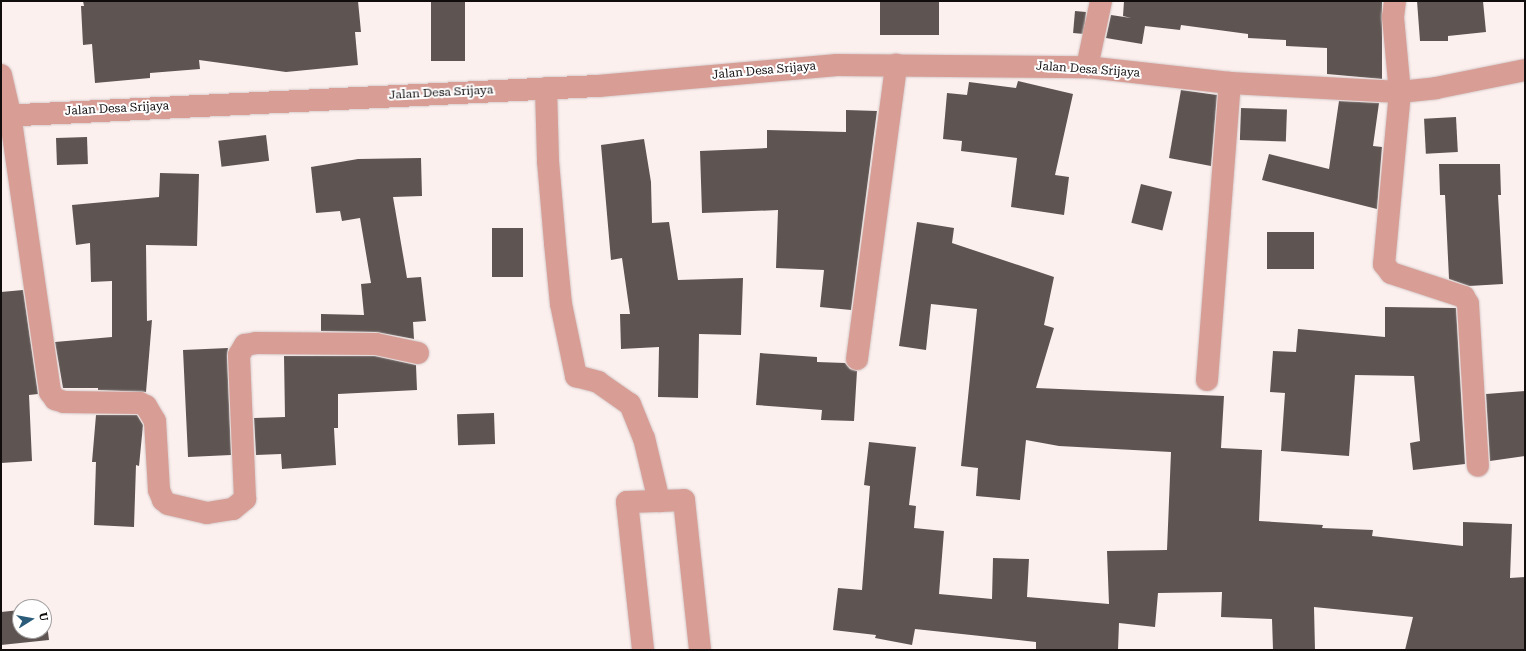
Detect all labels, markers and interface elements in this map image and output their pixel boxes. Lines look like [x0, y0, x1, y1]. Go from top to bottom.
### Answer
street label: Jalan Desa Srijaya [711, 59, 817, 83]
street label: Jalan Desa Srijaya [1035, 59, 1141, 81]
street label: Jalan Desa Srijaya [389, 83, 493, 103]
street label: Jalan Desa Srijaya [65, 99, 169, 119]
north arrow [12, 599, 52, 639]
text: U [36, 611, 50, 622]

